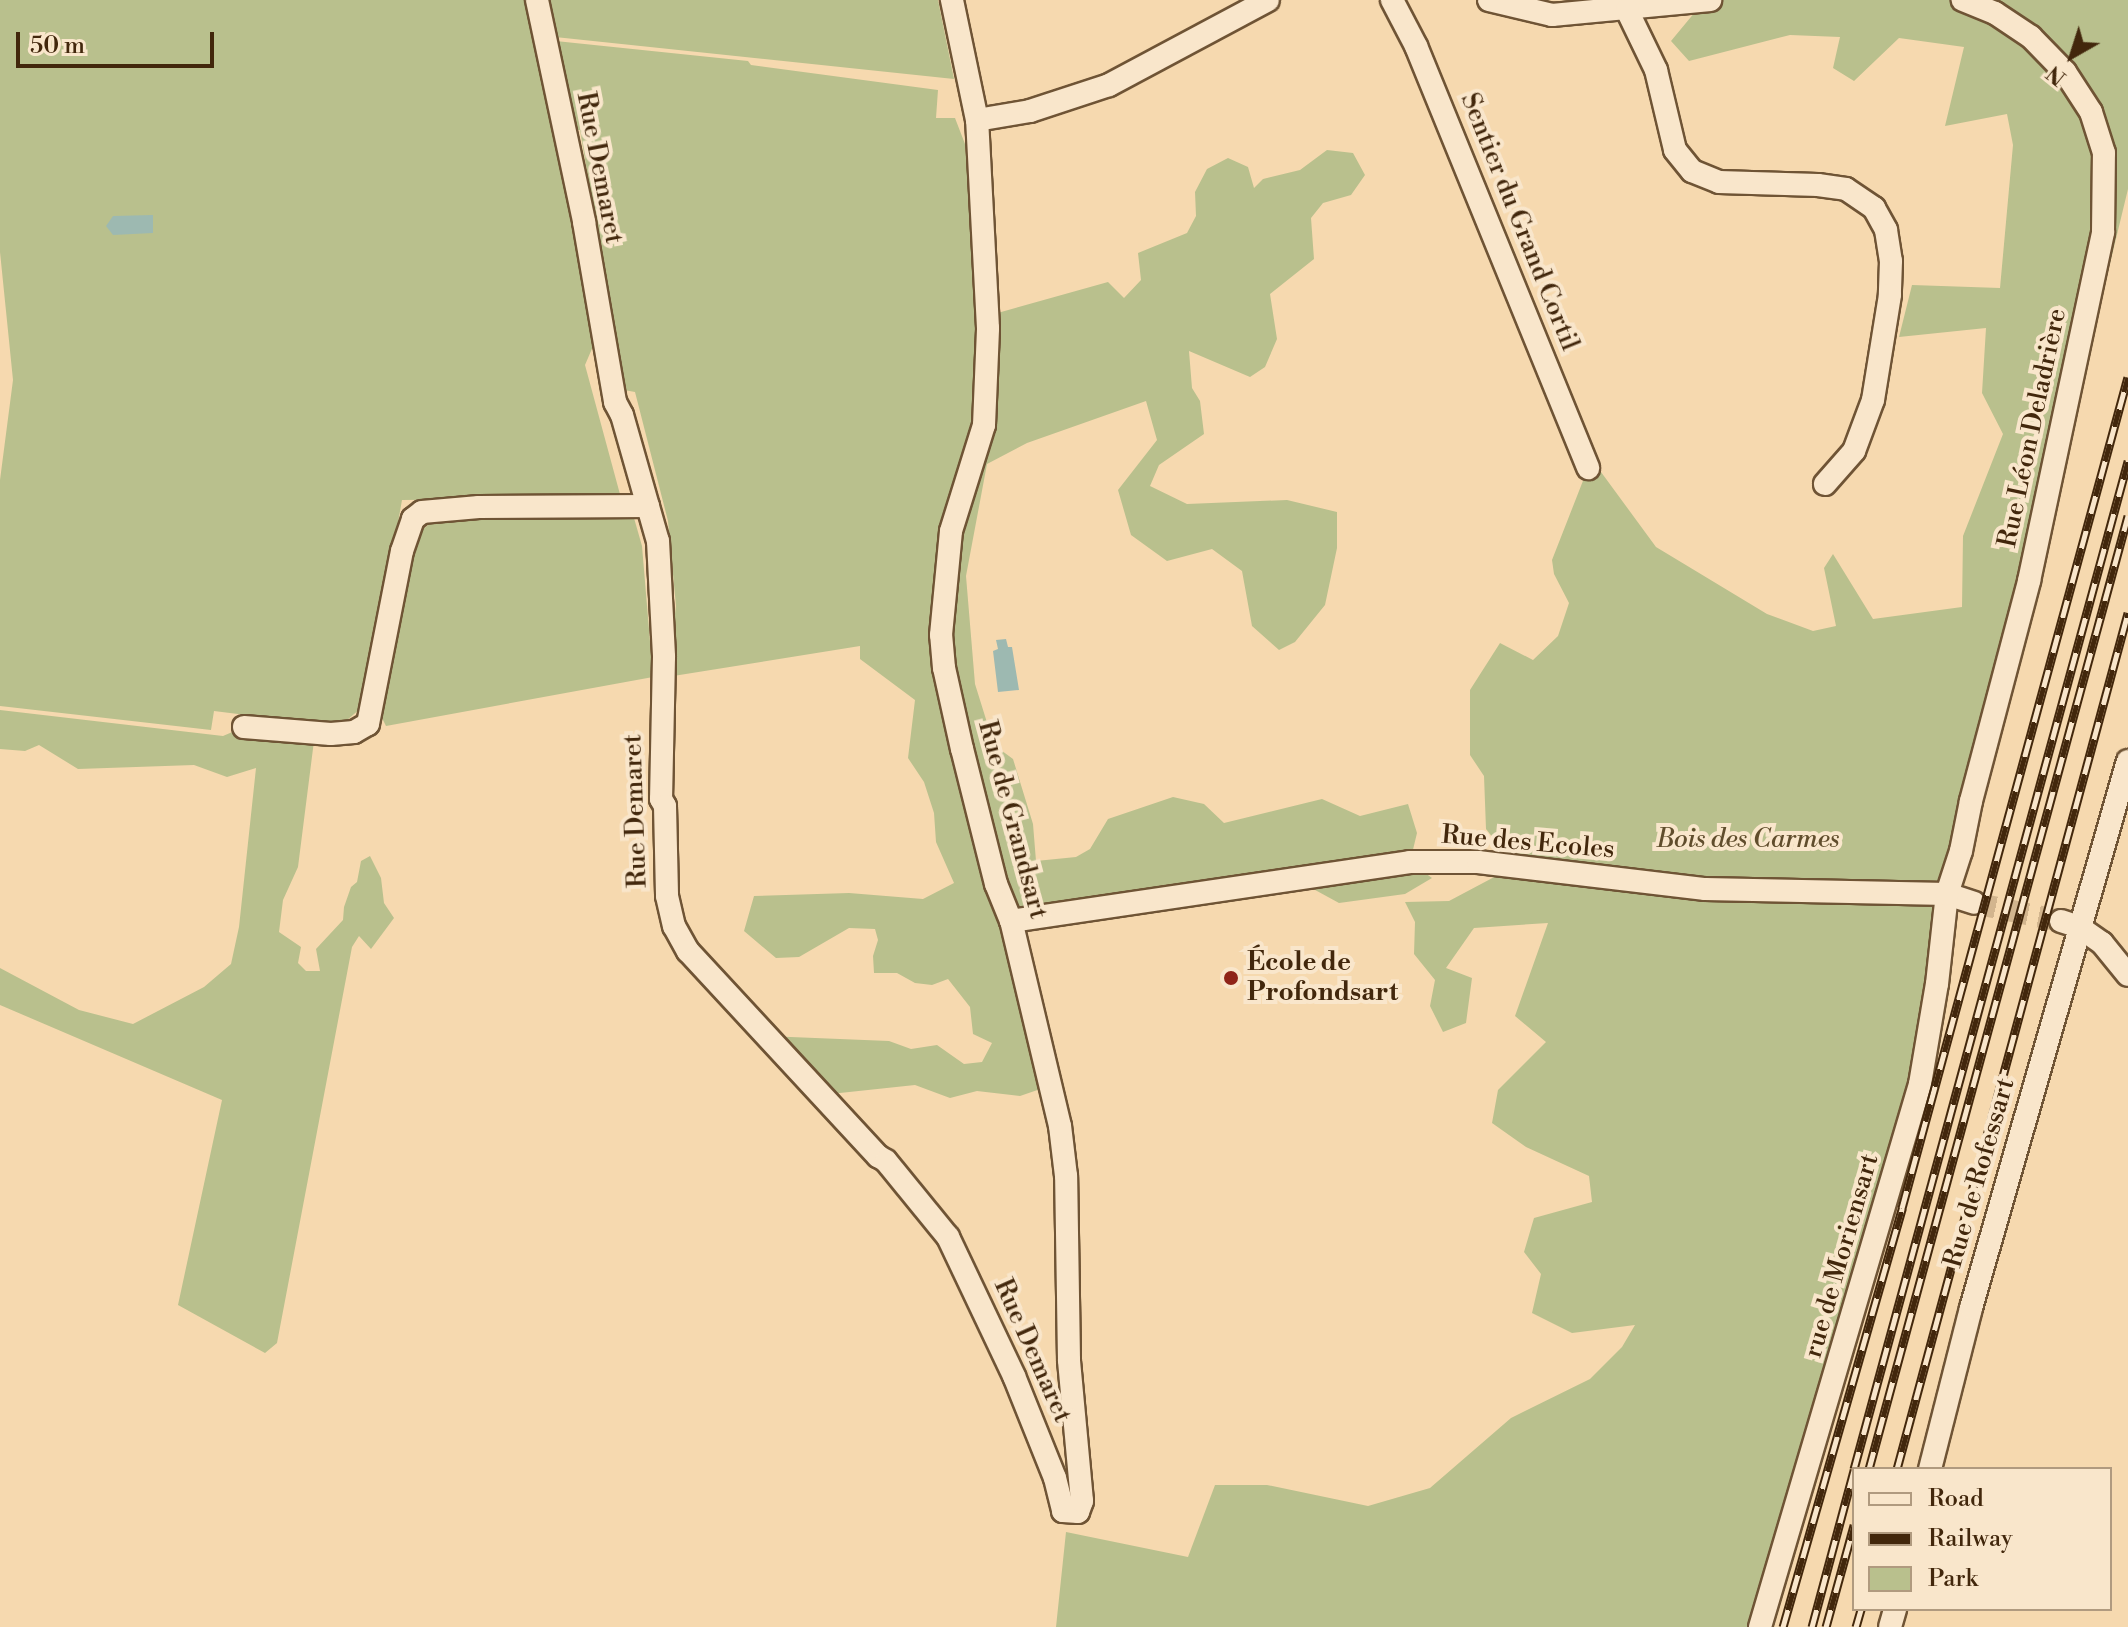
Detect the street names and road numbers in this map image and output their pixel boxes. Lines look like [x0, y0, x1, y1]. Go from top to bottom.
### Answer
street label: Rue Demaret [569, 89, 629, 247]
street label: Sentier du Grand Cortil [1453, 89, 1585, 355]
street label: Rue Léon Deladrière [1992, 306, 2074, 550]
street label: Rue de Grandsart [971, 717, 1053, 923]
street label: Rue Demaret [618, 734, 654, 888]
street label: Rue des Ecoles [1440, 820, 1616, 866]
street label: Rue de Rofessart [1938, 1075, 2022, 1271]
street label: rue de Moriensart [1798, 1150, 1886, 1362]
street label: Rue Demaret [986, 1274, 1078, 1428]

